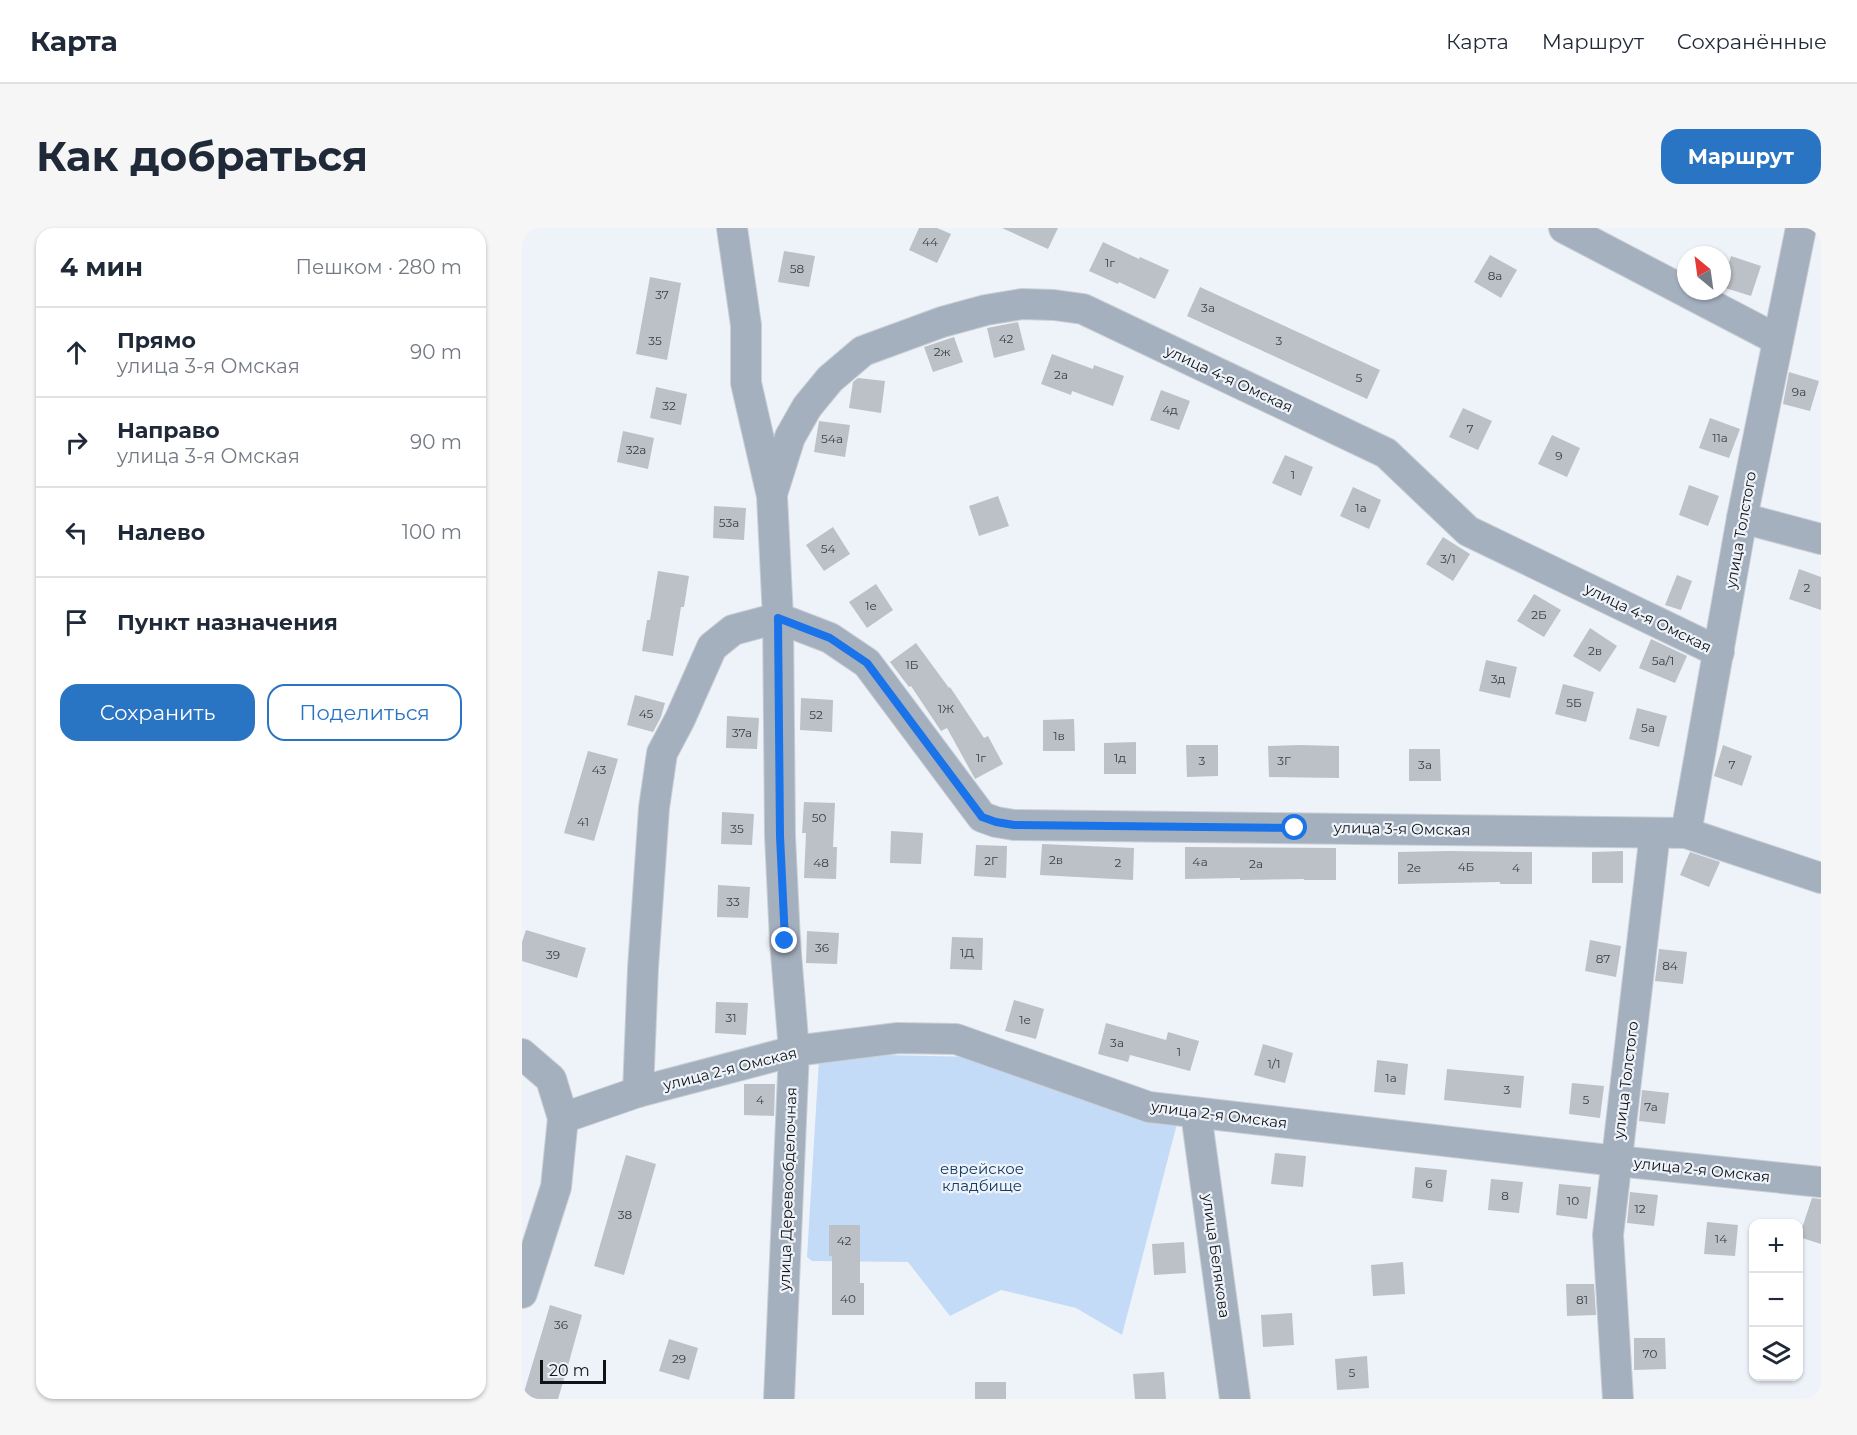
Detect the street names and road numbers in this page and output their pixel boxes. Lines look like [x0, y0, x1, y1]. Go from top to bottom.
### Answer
street label: улица 4-я Омская [1161, 340, 1296, 416]
street label: улица Толстого [1721, 470, 1760, 591]
street label: улица 4-я Омская [1581, 578, 1715, 656]
street label: улица 3-я Омская [1332, 818, 1471, 839]
street label: улица Толстого [1609, 1020, 1642, 1141]
street label: улица 2-я Омская [660, 1043, 799, 1095]
street label: улица Деревообделочная [774, 1087, 801, 1292]
street label: улица 2-я Омская [1149, 1097, 1288, 1132]
street label: улица 2-я Омская [1632, 1153, 1771, 1186]
street label: улица Белякова [1198, 1192, 1235, 1319]

